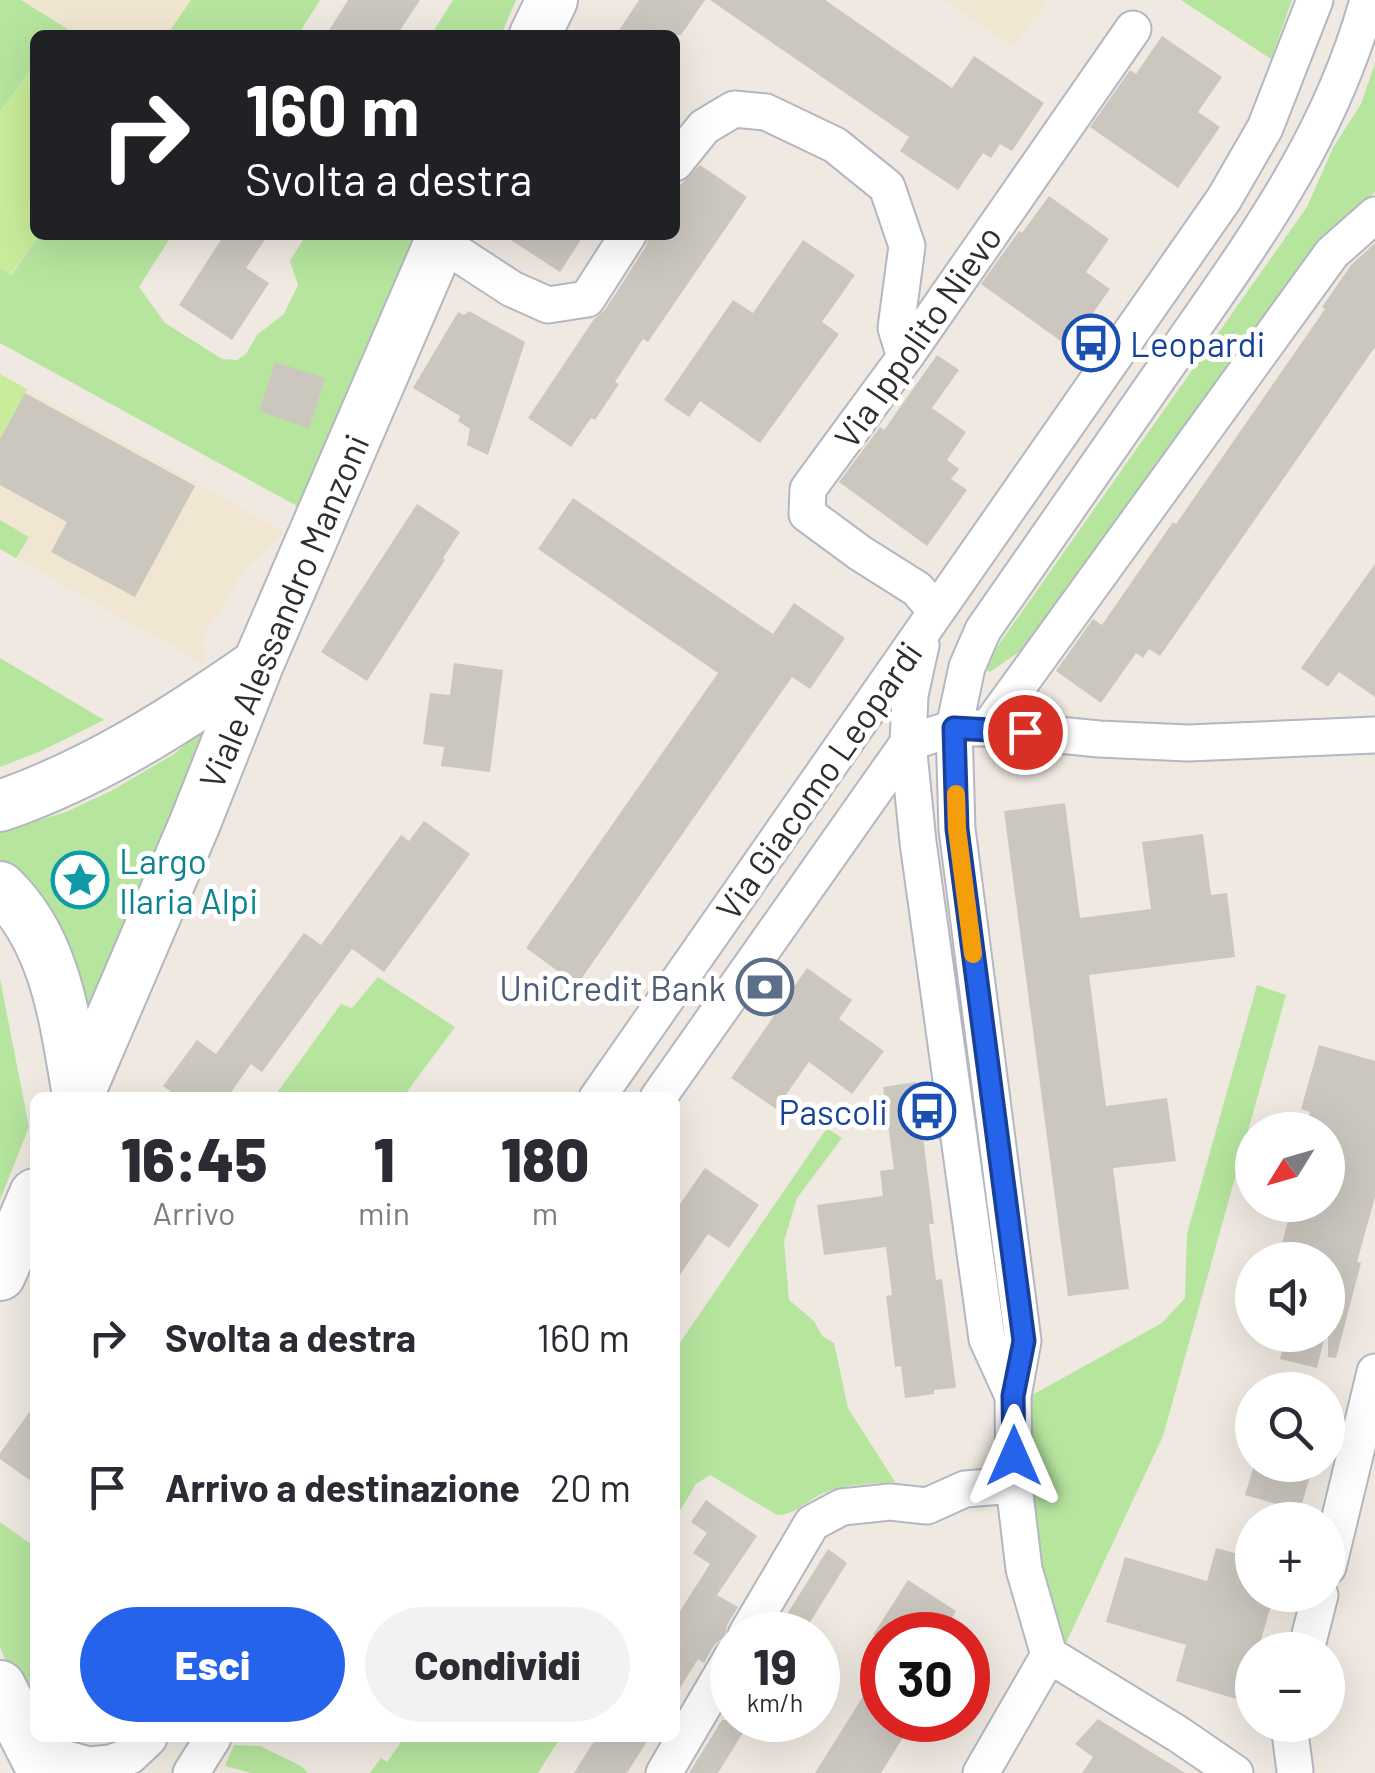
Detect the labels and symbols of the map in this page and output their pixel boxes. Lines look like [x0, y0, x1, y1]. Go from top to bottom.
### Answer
street label: Via Ippolito Nievo [825, 217, 1009, 455]
bus stop icon: Leopardi [1061, 313, 1121, 373]
place label: Leopardi [1130, 322, 1265, 364]
street label: Viale Alessandro Manzoni [189, 428, 377, 794]
street label: Via Giacomo Leopardi [706, 633, 930, 927]
pin [983, 690, 1068, 775]
place label: Largo Ilaria Alpi [119, 839, 258, 921]
place icon: Largo Ilaria Alpi [50, 850, 110, 910]
bank icon: UniCredit Bank [735, 957, 795, 1017]
place label: UniCredit Bank [499, 966, 726, 1008]
bus stop icon: Pascoli [897, 1081, 957, 1141]
place label: Pascoli [779, 1090, 888, 1132]
north arrow [1235, 1112, 1345, 1222]
position arrow [962, 1404, 1066, 1508]
speed limit sign: 30 [860, 1612, 990, 1742]

